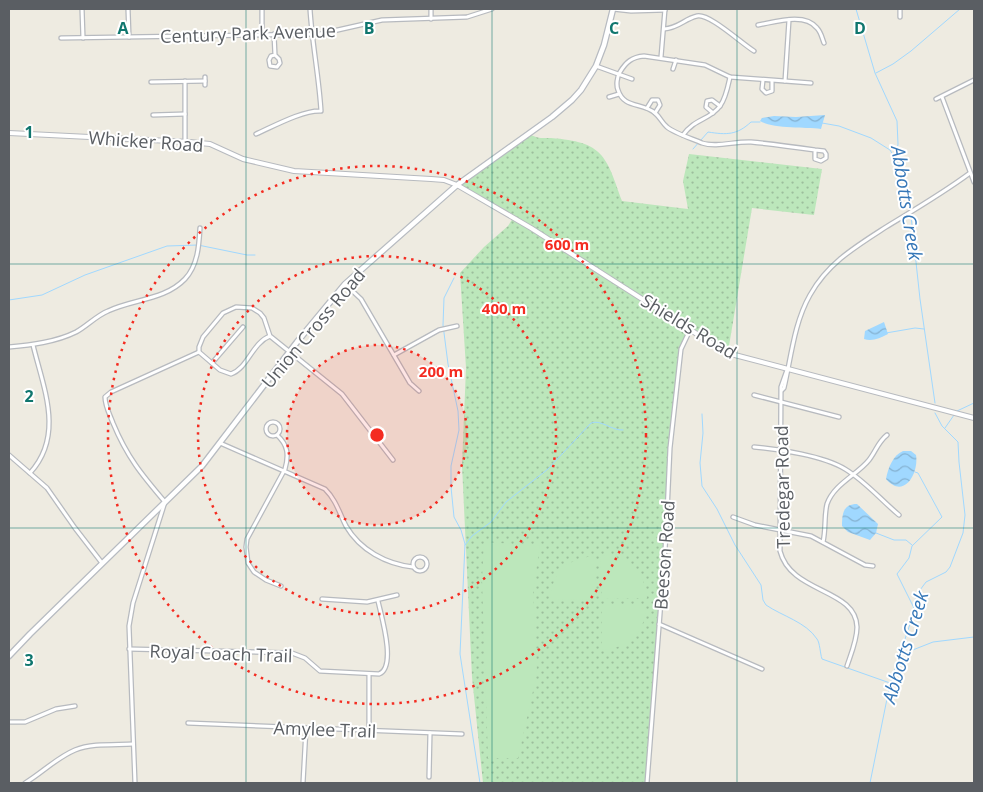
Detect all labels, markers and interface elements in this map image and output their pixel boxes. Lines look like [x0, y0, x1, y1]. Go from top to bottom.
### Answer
text: A [117, 17, 129, 39]
text: B [364, 17, 374, 39]
text: C [609, 17, 619, 39]
text: D [854, 17, 866, 39]
street label: Century Park Avenue [160, 18, 336, 48]
text: 1 [24, 121, 34, 143]
street label: Whicker Road [88, 125, 204, 157]
water label: Abbotts Creek [885, 142, 929, 263]
text: 600 m [545, 234, 589, 254]
street label: Union Cross Road [256, 263, 370, 393]
street label: Shields Road [637, 288, 741, 364]
text: 400 m [482, 298, 526, 318]
text: 200 m [419, 361, 463, 381]
text: 2 [24, 385, 34, 407]
street label: Tredegar Road [769, 425, 795, 549]
centre of rings [368, 426, 386, 444]
street label: Beeson Road [648, 499, 680, 611]
water label: Abbotts Creek [875, 587, 935, 708]
street label: Royal Coach Trail [149, 639, 293, 667]
text: 3 [24, 649, 34, 671]
street label: Amylee Trail [273, 715, 377, 743]

